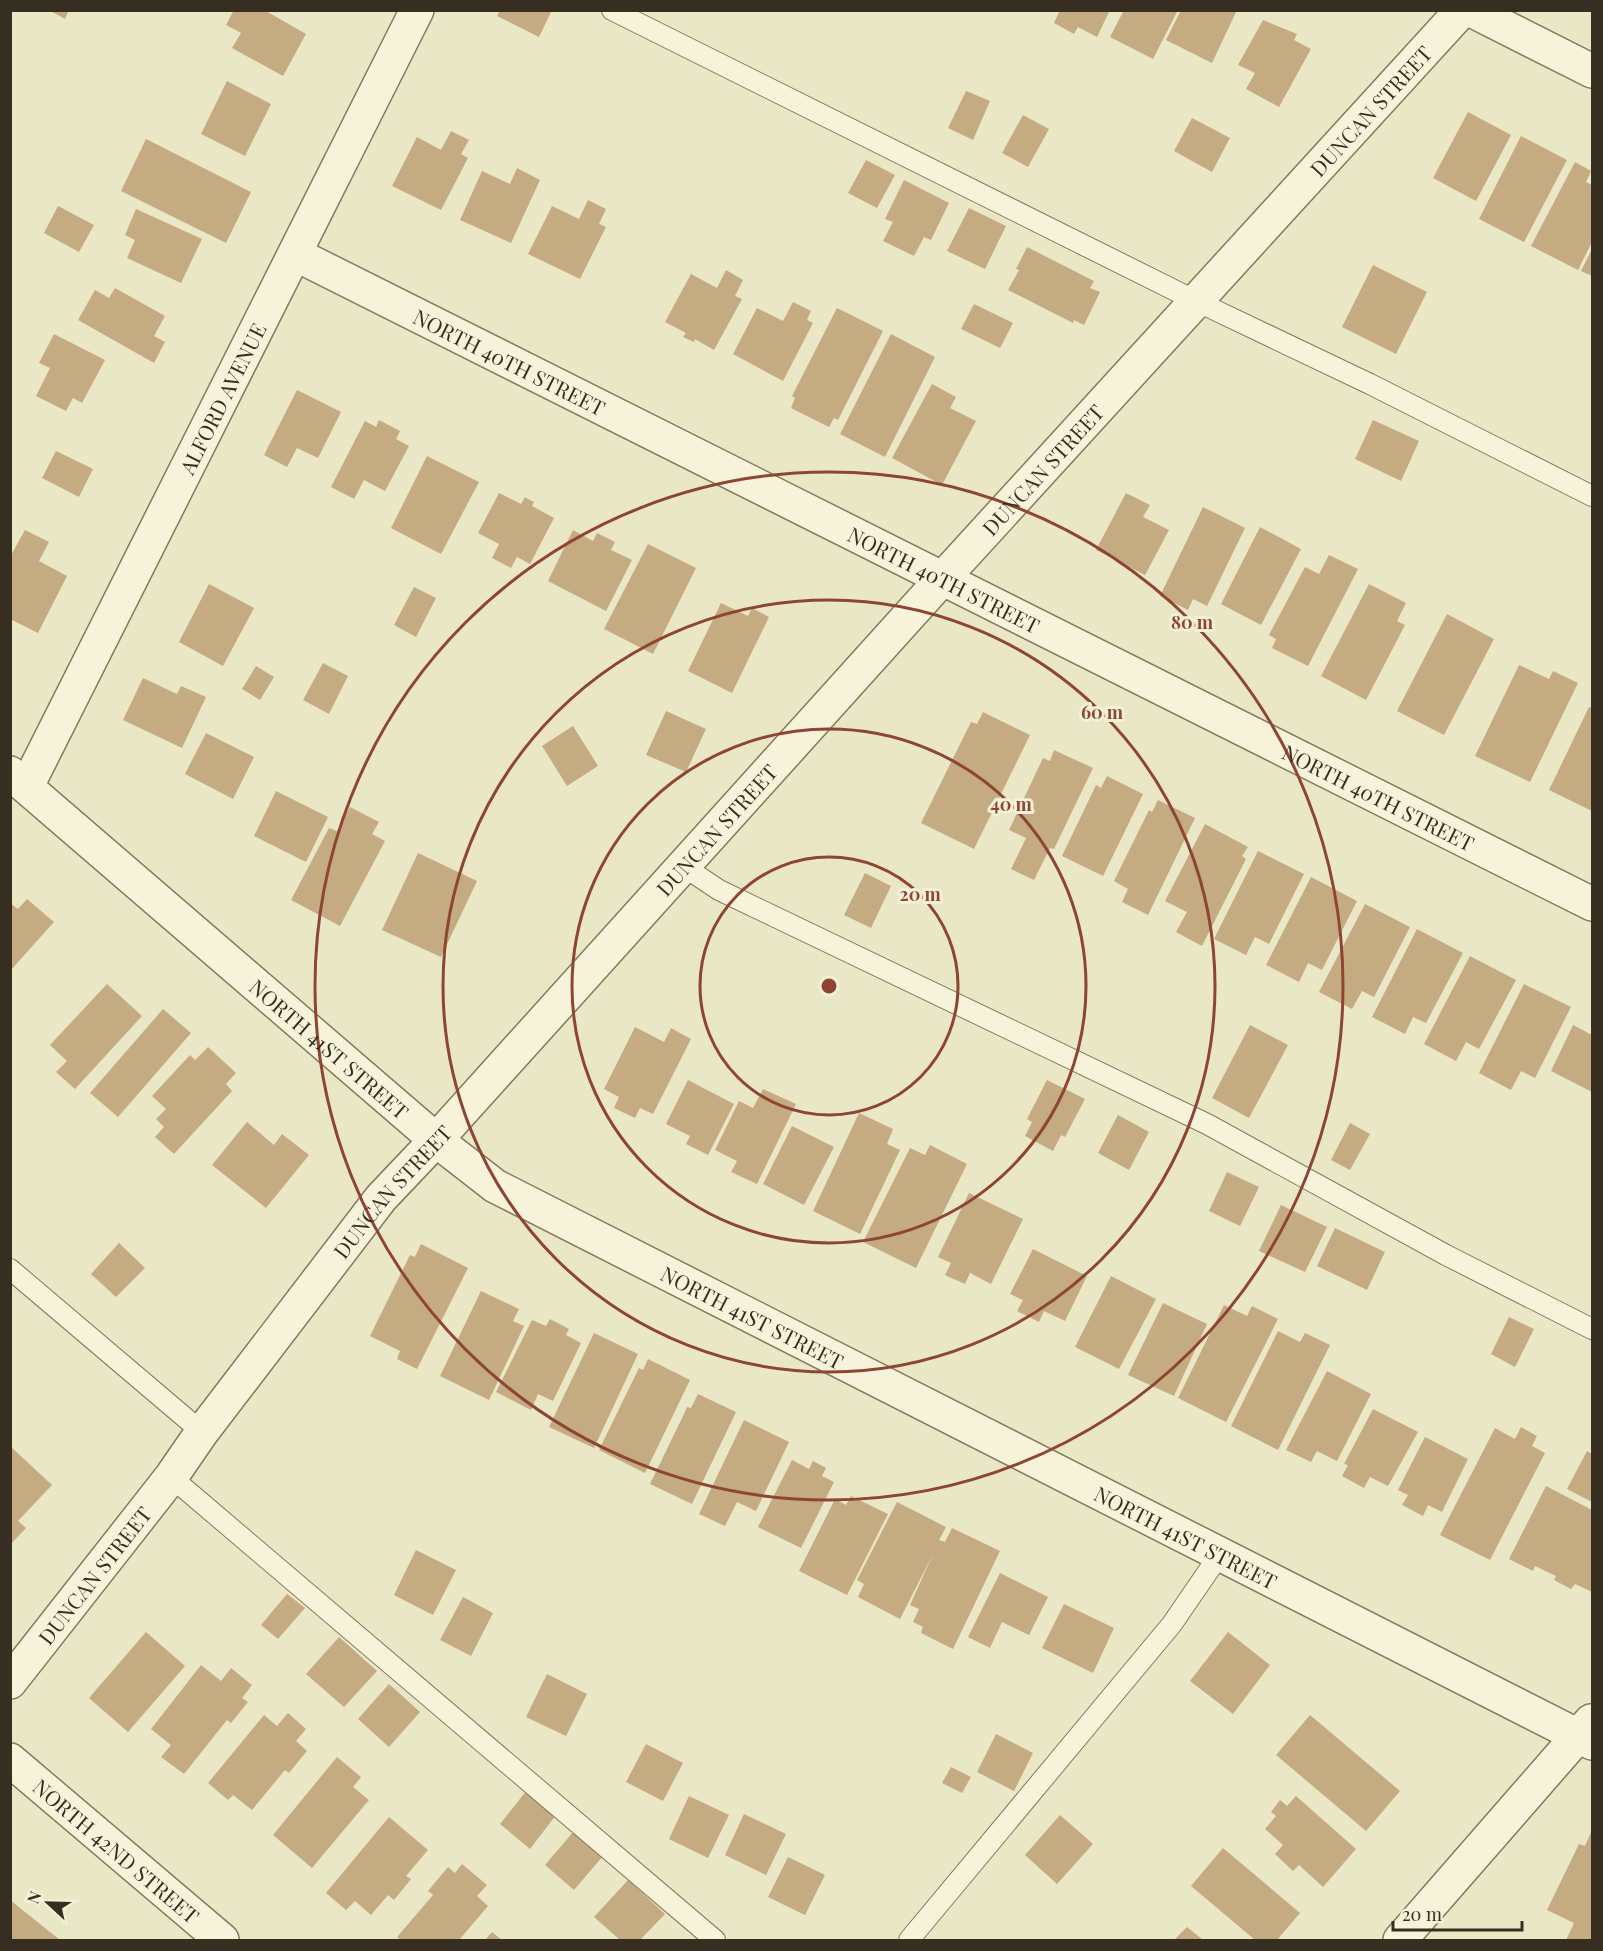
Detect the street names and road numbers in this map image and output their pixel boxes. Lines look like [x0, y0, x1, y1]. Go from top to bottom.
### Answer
street label: DUNCAN STREET [1303, 39, 1437, 182]
street label: NORTH 40TH STREET [409, 302, 610, 421]
street label: ALFORD AVENUE [172, 318, 272, 479]
street label: DUNCAN STREET [975, 398, 1109, 541]
street label: NORTH 40TH STREET [843, 519, 1045, 639]
street label: NORTH 40TH STREET [1278, 737, 1479, 857]
street label: DUNCAN STREET [649, 758, 783, 901]
street label: NORTH 41ST STREET [244, 972, 415, 1125]
street label: DUNCAN STREET [326, 1119, 457, 1264]
street label: NORTH 41ST STREET [657, 1259, 849, 1375]
street label: NORTH 41ST STREET [1090, 1479, 1282, 1595]
street label: DUNCAN STREET [31, 1500, 157, 1650]
street label: NORTH 42ND STREET [28, 1772, 204, 1928]

